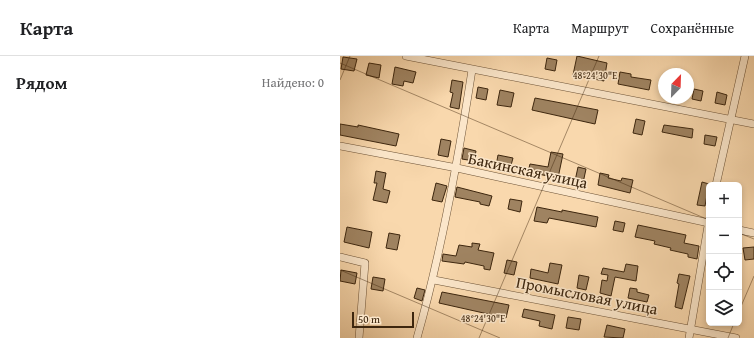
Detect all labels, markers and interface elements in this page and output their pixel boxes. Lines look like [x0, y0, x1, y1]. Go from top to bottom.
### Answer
text: Карта [20, 14, 73, 42]
text: Карта [513, 18, 549, 38]
text: Маршрут [571, 18, 629, 38]
text: Сохранённые [651, 18, 734, 38]
text: 48°24'30"E [573, 68, 617, 83]
north arrow [658, 68, 694, 104]
text: Рядом [16, 70, 67, 95]
text: Найдено: 0 [262, 73, 324, 92]
street label: Бакинская улица [466, 146, 590, 194]
map controls [706, 182, 742, 326]
button: + [706, 182, 742, 218]
button: − [706, 218, 742, 254]
button: locate [706, 254, 742, 290]
street label: Промысловая улица [514, 269, 660, 321]
button: layers [706, 290, 742, 326]
scale bar [352, 310, 414, 329]
text: 50 m [358, 311, 380, 327]
text: 48°24'30"E [461, 311, 505, 326]

